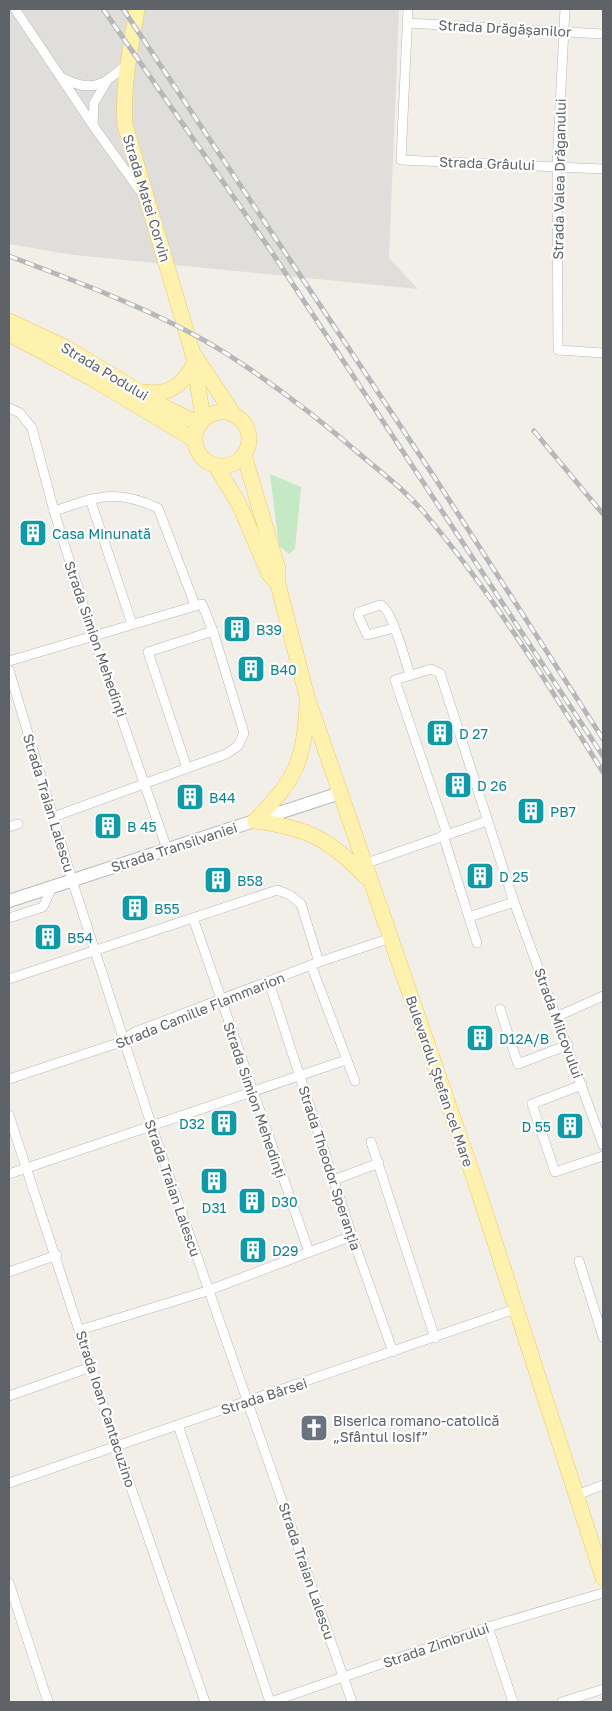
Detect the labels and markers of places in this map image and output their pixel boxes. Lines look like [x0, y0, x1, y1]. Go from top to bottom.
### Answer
building icon: Casa Minunată [18, 518, 48, 548]
place label: Casa Minunată [52, 525, 151, 542]
building icon: B39 [222, 614, 252, 644]
place label: B39 [256, 621, 282, 638]
building icon: B40 [236, 654, 266, 684]
place label: B40 [270, 661, 297, 678]
building icon: D 27 [425, 718, 455, 748]
place label: D 27 [459, 725, 488, 742]
building icon: D 26 [443, 770, 473, 800]
place label: D 26 [477, 777, 507, 794]
building icon: B44 [175, 782, 205, 812]
place label: B44 [209, 789, 235, 806]
building icon: PB7 [516, 796, 546, 826]
place label: PB7 [550, 803, 576, 820]
building icon: B 45 [93, 811, 123, 841]
place label: B 45 [127, 818, 157, 835]
building icon: D 25 [465, 861, 495, 891]
building icon: B58 [203, 865, 233, 895]
place label: D 25 [499, 868, 529, 885]
place label: B58 [237, 872, 263, 889]
building icon: B55 [120, 893, 150, 923]
place label: B55 [154, 900, 180, 917]
building icon: B54 [33, 922, 63, 952]
place label: B54 [67, 929, 93, 946]
building icon: D12A/B [465, 1023, 495, 1053]
place label: D12A/B [499, 1030, 549, 1047]
building icon: D32 [209, 1108, 239, 1138]
building icon: D 55 [555, 1111, 585, 1141]
place label: D32 [179, 1115, 205, 1132]
place label: D 55 [521, 1118, 551, 1135]
building icon: D31 [199, 1166, 229, 1196]
building icon: D30 [237, 1186, 267, 1216]
place label: D30 [271, 1193, 298, 1210]
place label: D31 [202, 1199, 227, 1216]
building icon: D29 [238, 1235, 268, 1265]
place label: D29 [272, 1242, 298, 1259]
place label: Biserica romano-catolică „Sfântul Iosif” [333, 1412, 499, 1445]
church icon: Biserica romano-catolică „Sfântul Iosif” [299, 1413, 329, 1443]

